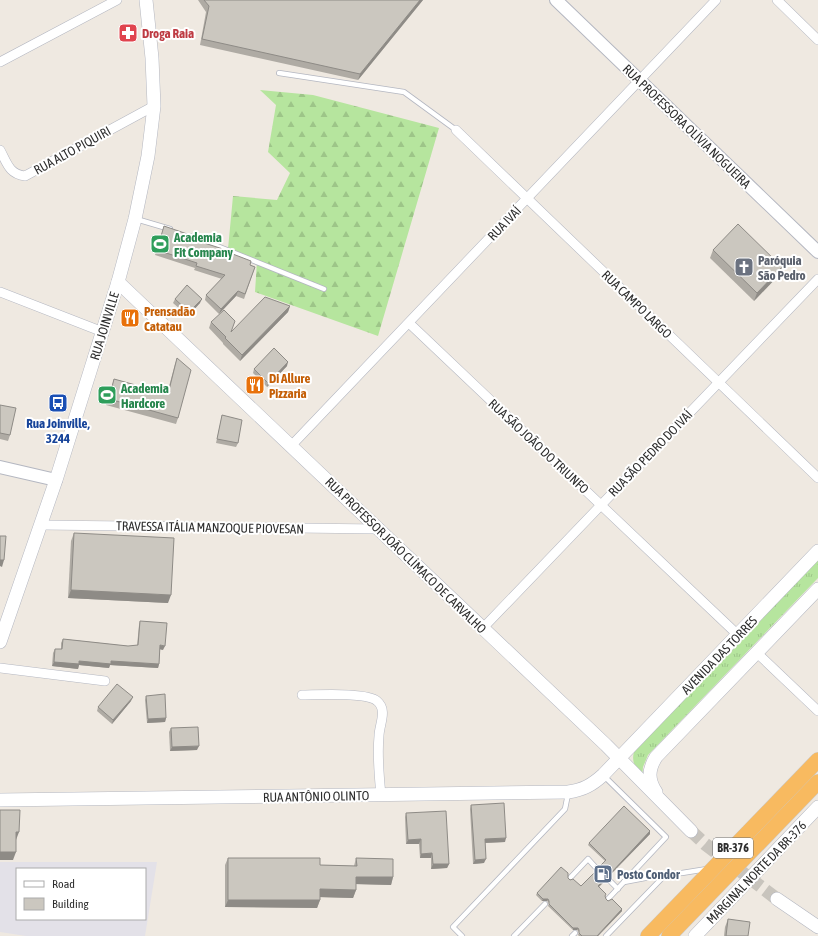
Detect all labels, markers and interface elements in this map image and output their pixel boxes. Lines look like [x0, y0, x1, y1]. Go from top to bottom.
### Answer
pharmacy icon: Droga Raia [117, 22, 139, 44]
place label: Droga Raia [142, 26, 194, 41]
street label: RUA PROFESSORA OLÍVIA NOGUEIRA [620, 61, 754, 192]
street label: RUA ALTO PIQUIRI [31, 123, 113, 178]
street label: RUA IVAÍ [485, 203, 524, 243]
place label: Academia Fit Company [173, 230, 234, 260]
sports icon: Academia Fit Company [149, 233, 171, 255]
place label: Paróquia São Pedro [758, 253, 806, 283]
church icon: Paróquia São Pedro [733, 256, 755, 278]
street label: RUA CAMPO LARGO [599, 267, 675, 342]
street label: RUA JOINVILLE [87, 290, 122, 362]
place label: Prensadão Catatau [144, 304, 195, 334]
restaurant icon: Prensadão Catatau [119, 307, 141, 329]
place label: Di Allure Pizzaria [269, 371, 310, 401]
restaurant icon: Di Allure Pizzaria [244, 374, 266, 396]
place label: Academia Hardcore [120, 381, 169, 411]
sports icon: Academia Hardcore [96, 384, 118, 406]
bus stop icon: Rua Joinville, 3244 [47, 392, 69, 414]
street label: RUA SÃO JOÃO DO TRIUNFO [486, 396, 592, 497]
street label: RUA SÃO PEDRO DO IVAÍ [605, 407, 695, 500]
place label: Rua Joinville, 3244 [26, 416, 90, 446]
street label: RUA PROFESSOR JOÃO CLÍMACO DE CARVALHO [322, 474, 489, 637]
street label: TRAVESSA ITÁLIA MANZOQUE PIOVESAN [116, 518, 304, 537]
street label: AVENIDA DAS TORRES [678, 613, 761, 697]
street label: RUA ANTÔNIO OLINTO [263, 788, 370, 805]
street label: MARGINAL NORTE DA BR-376 [703, 818, 809, 927]
road number: BR-376 [713, 838, 753, 858]
fuel station icon: Posto Condor [592, 863, 614, 885]
place label: Posto Condor [617, 867, 681, 882]
legend [16, 868, 146, 920]
text: Road [52, 877, 75, 891]
text: Building [52, 897, 90, 911]

